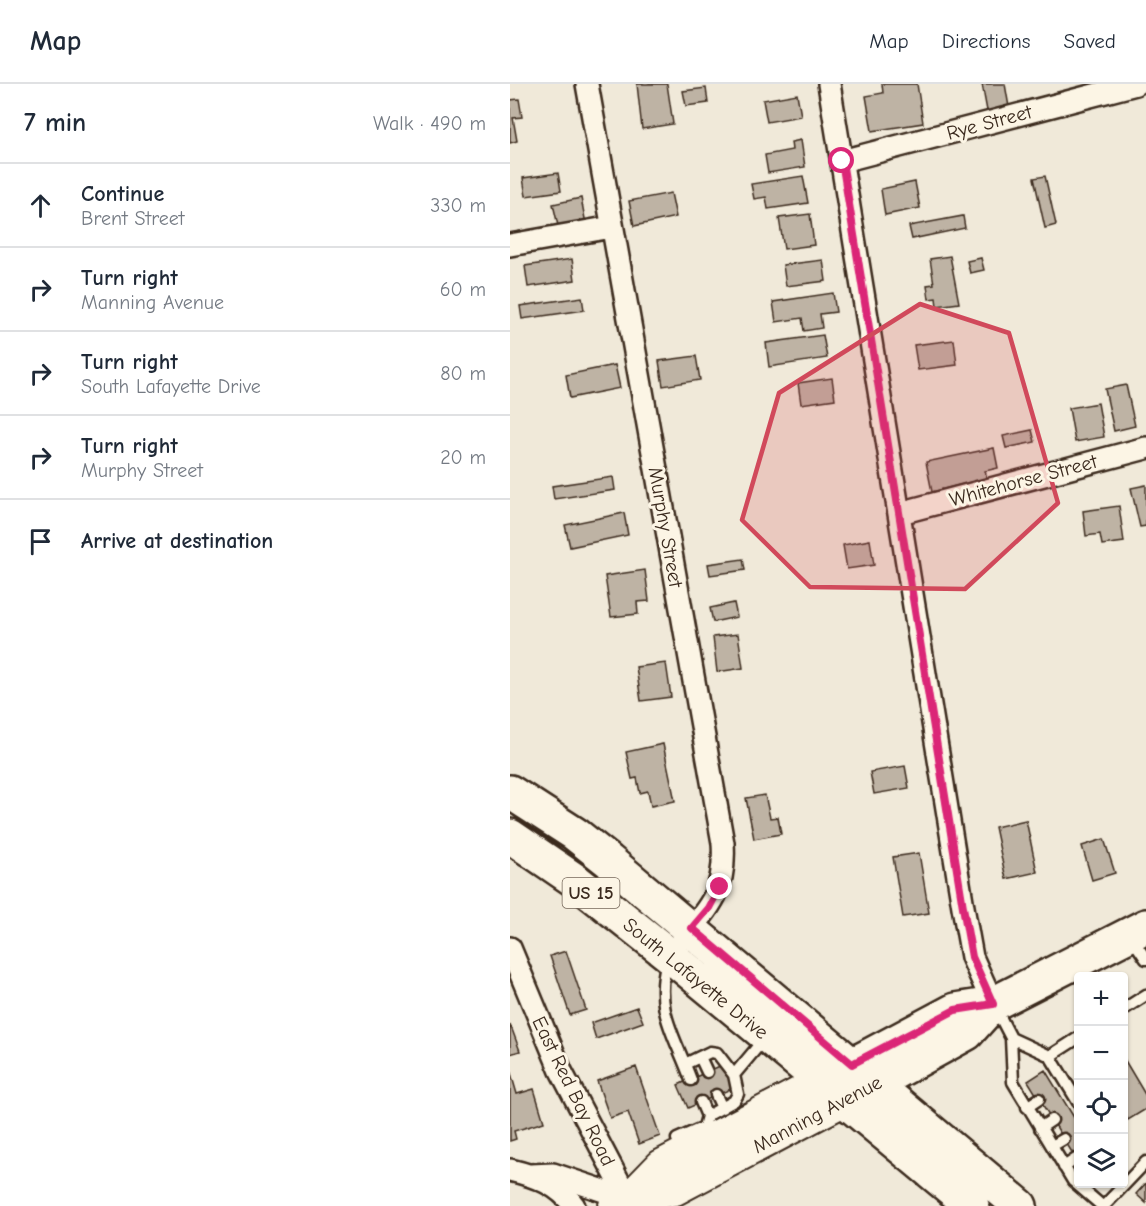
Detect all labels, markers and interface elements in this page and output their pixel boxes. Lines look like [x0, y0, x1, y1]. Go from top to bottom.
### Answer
text: Map [30, 25, 81, 57]
text: Map [869, 29, 909, 53]
text: Directions [942, 29, 1031, 53]
text: Saved [1064, 29, 1116, 53]
street label: Rye Street [944, 100, 1036, 145]
text: 7 min [24, 108, 86, 138]
text: Walk · 490 m [373, 112, 486, 135]
route start [828, 147, 854, 173]
text: Continue [81, 181, 164, 207]
icon: ahead [24, 189, 57, 222]
text: 330 m [430, 194, 486, 217]
text: Brent Street [81, 207, 185, 230]
text: Turn right [81, 265, 178, 291]
icon: right [24, 273, 57, 306]
text: 60 m [440, 278, 486, 301]
text: Manning Avenue [81, 291, 224, 314]
text: Turn right [81, 349, 178, 375]
icon: right [24, 357, 57, 390]
text: 80 m [440, 362, 486, 385]
text: South Lafayette Drive [81, 375, 261, 398]
text: Turn right [81, 433, 178, 459]
icon: right [24, 441, 57, 474]
text: 20 m [440, 446, 486, 469]
street label: Whitehorse Street [947, 449, 1101, 511]
text: Murphy Street [81, 459, 203, 482]
street label: Murphy Street [644, 465, 688, 590]
icon: arrive [24, 525, 57, 558]
text: Arrive at destination [81, 528, 273, 554]
route end [706, 873, 732, 899]
road number: US 15 [562, 878, 620, 908]
street label: South Lafayette Drive [619, 913, 773, 1044]
map controls [1074, 972, 1128, 1188]
button: + [1074, 972, 1128, 1026]
street label: East Red Bay Road [527, 1013, 620, 1170]
button: − [1074, 1026, 1128, 1080]
street label: Manning Avenue [749, 1071, 886, 1158]
button: locate [1074, 1080, 1128, 1134]
button: layers [1074, 1134, 1128, 1188]

